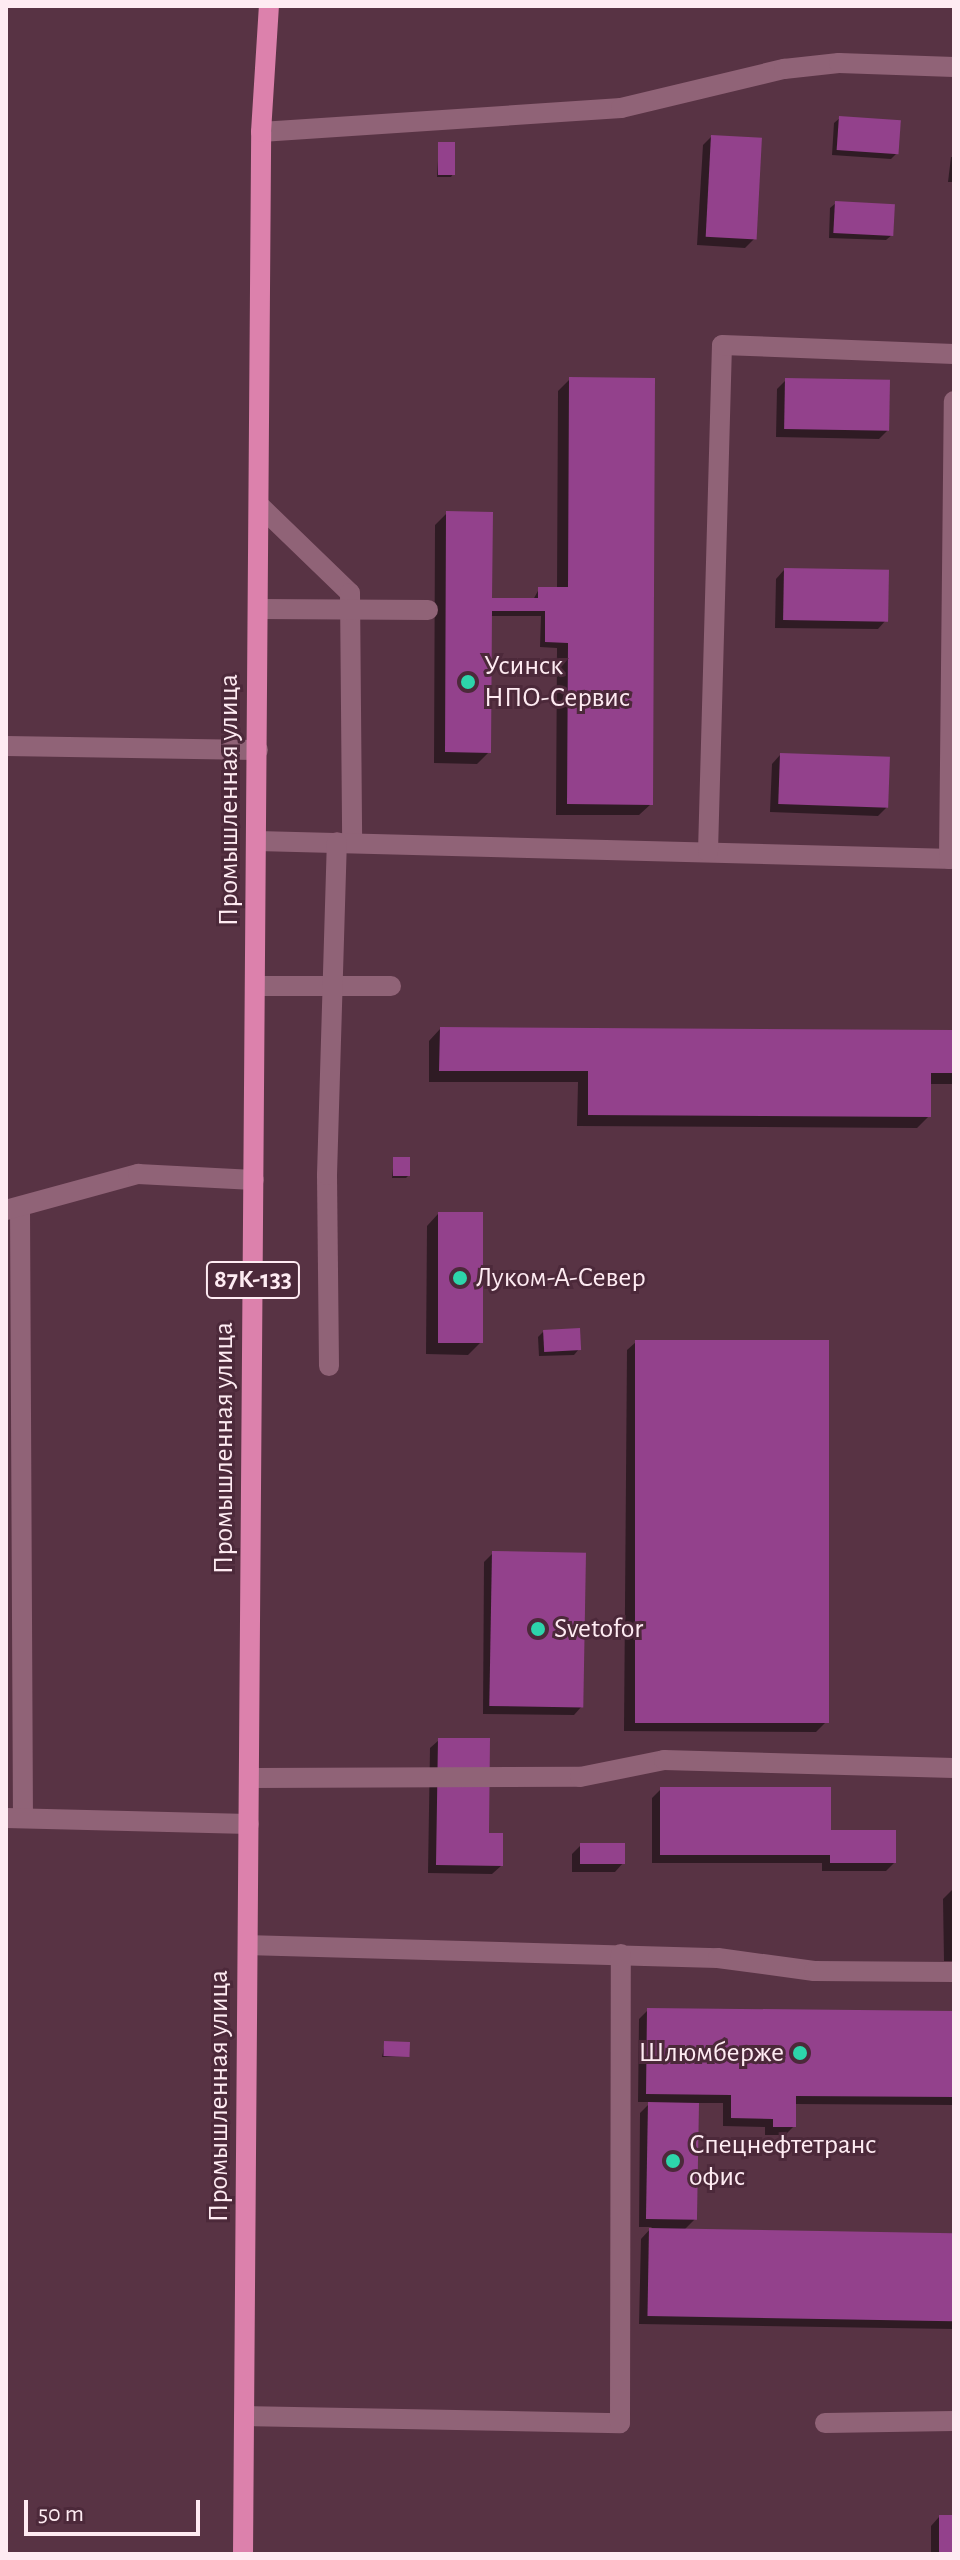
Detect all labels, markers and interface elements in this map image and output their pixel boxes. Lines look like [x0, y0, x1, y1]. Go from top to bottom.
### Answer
place label: Усинск НПО-Сервис [484, 649, 630, 715]
marker: Усинск НПО-Сервис [459, 673, 477, 691]
street label: Промышленная улица [212, 674, 246, 926]
road number: 87К-133 [205, 1258, 301, 1302]
place label: Луком-А-Север [476, 1261, 646, 1295]
marker: Луком-А-Север [451, 1269, 469, 1287]
street label: Промышленная улица [207, 1322, 241, 1574]
place label: Svetofor [554, 1612, 643, 1646]
marker: Svetofor [529, 1620, 547, 1638]
street label: Промышленная улица [202, 1970, 236, 2222]
place label: Шлюмберже [639, 2036, 784, 2070]
marker: Шлюмберже [791, 2044, 809, 2062]
place label: Спецнефтетранс офис [689, 2128, 877, 2194]
marker: Спецнефтетранс офис [664, 2152, 682, 2170]
scale bar [28, 2484, 204, 2534]
text: 50 m [38, 2502, 84, 2526]

